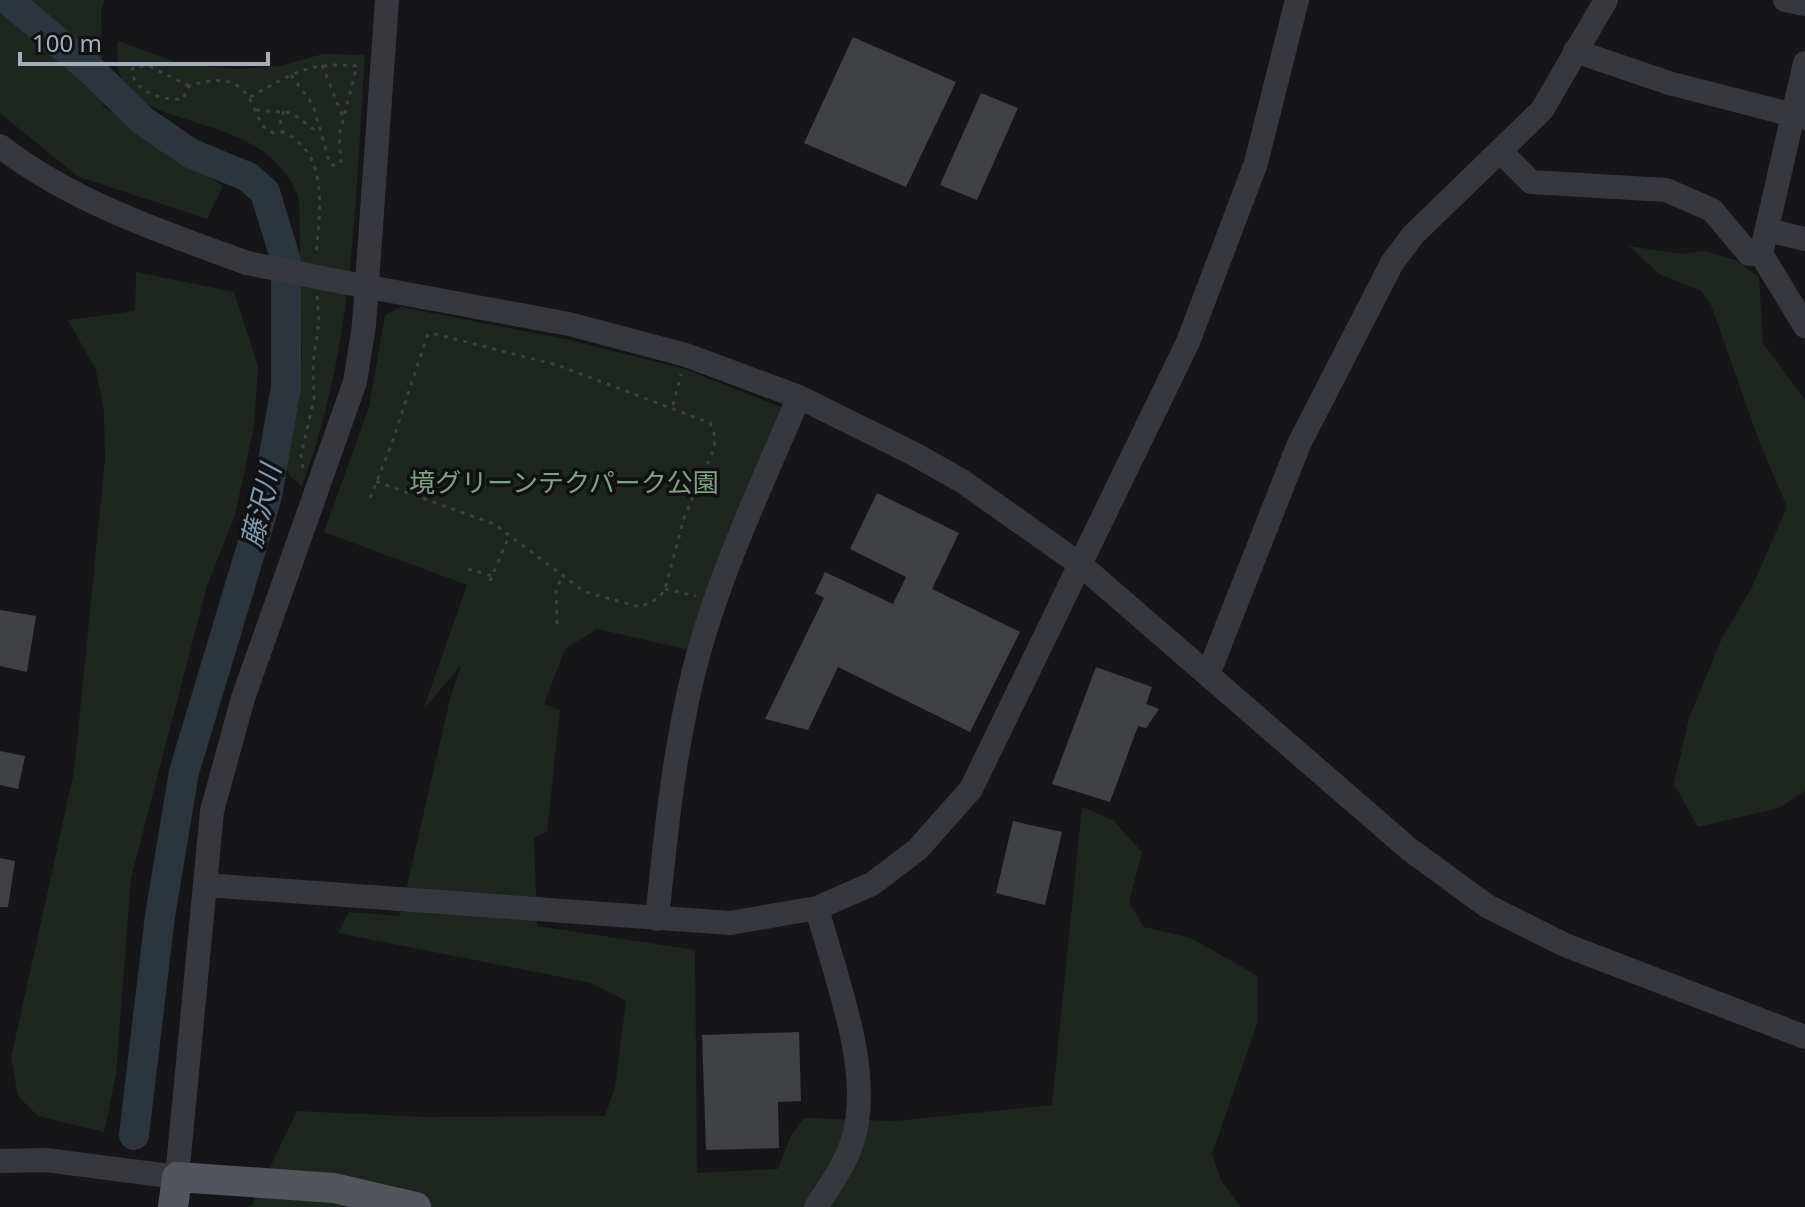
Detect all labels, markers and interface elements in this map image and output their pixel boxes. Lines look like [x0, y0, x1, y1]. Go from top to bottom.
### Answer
scale bar [20, 16, 268, 66]
text: 100 m [32, 26, 102, 59]
water label: 藤沢川 [231, 458, 289, 551]
park label: 境グリーンテクパーク公園 [409, 464, 719, 500]

